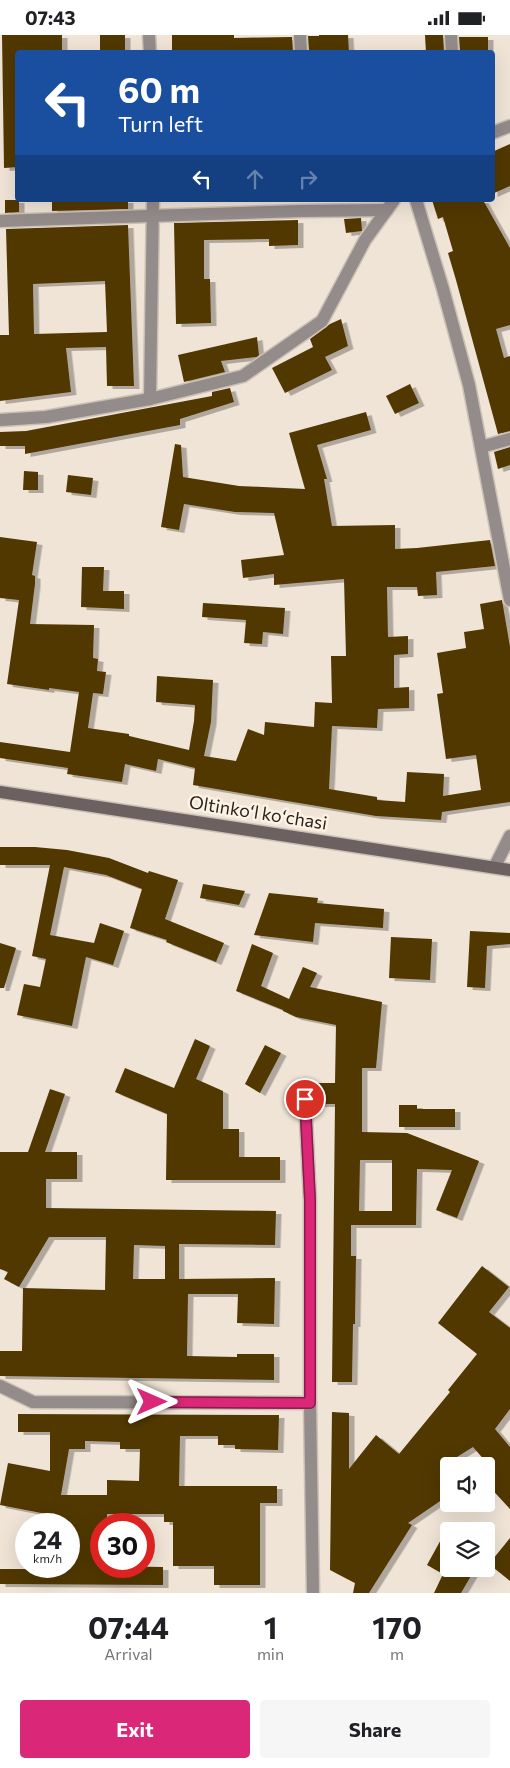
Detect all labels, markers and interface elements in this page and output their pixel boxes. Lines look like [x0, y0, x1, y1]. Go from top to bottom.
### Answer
text: 07:43 [25, 6, 76, 29]
text: 60 m [118, 67, 200, 110]
icon: left [35, 70, 100, 135]
text: Turn left [118, 110, 203, 137]
icon: left [188, 165, 216, 193]
icon: ahead [241, 165, 269, 193]
icon: right [294, 165, 322, 193]
street label: Oltinkoʻl koʻchasi [188, 790, 329, 834]
pin [284, 1078, 326, 1120]
icon: arrive [291, 1085, 319, 1113]
position arrow [125, 1375, 177, 1427]
map controls [440, 1457, 495, 1577]
button: sound [440, 1457, 495, 1512]
speed limit sign: 30 [90, 1513, 155, 1578]
button: layers [440, 1522, 495, 1577]
text: 24 [33, 1524, 62, 1554]
text: km/h [33, 1551, 62, 1565]
text: 07:44 [88, 1608, 169, 1645]
text: 1 [264, 1608, 277, 1645]
text: 170 [372, 1608, 422, 1645]
text: Arrival [104, 1644, 153, 1663]
text: min [257, 1644, 284, 1663]
text: m [390, 1644, 404, 1663]
button: Exit [20, 1700, 250, 1758]
button: Share [260, 1700, 490, 1758]

